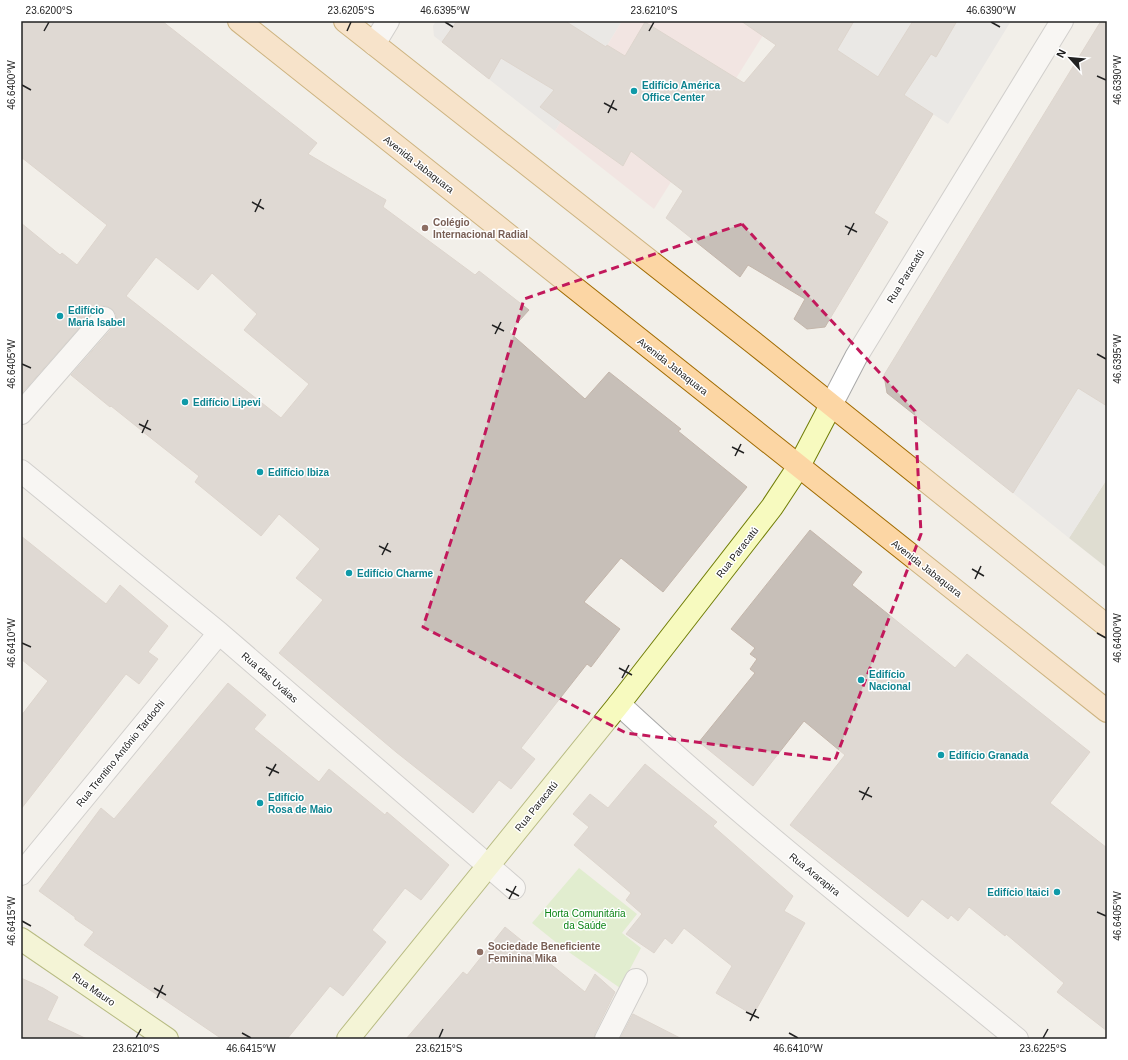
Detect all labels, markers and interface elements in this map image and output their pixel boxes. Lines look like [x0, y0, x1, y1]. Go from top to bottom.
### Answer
text: 23.6200°S [26, 5, 73, 16]
text: 23.6205°S [328, 5, 375, 16]
text: 46.6395°W [420, 5, 470, 16]
text: 23.6210°S [631, 5, 678, 16]
text: 46.6390°W [966, 5, 1016, 16]
north arrow [1050, 38, 1090, 78]
text: N [1054, 47, 1068, 60]
text: 46.6390°W [1112, 55, 1123, 105]
text: 46.6400°W [6, 60, 17, 110]
place label: Edifício América Office Center [642, 80, 720, 103]
marker: Edifício América Office Center [629, 86, 639, 96]
street label: Avenida Jabaquara [381, 134, 456, 195]
place label: Colégio Internacional Radial [433, 217, 528, 240]
marker: Colégio Internacional Radial [420, 223, 430, 233]
street label: Rua Paracatú [885, 247, 926, 305]
place label: Edifício Maria Isabel [68, 305, 125, 328]
marker: Edifício Maria Isabel [55, 311, 65, 321]
text: 46.6395°W [1112, 334, 1123, 384]
street label: Avenida Jabaquara [635, 336, 710, 397]
text: 46.6405°W [6, 339, 17, 389]
marker: Edifício Lipevi [180, 397, 190, 407]
place label: Edifício Lipevi [193, 397, 261, 408]
marker: Edifício Ibiza [255, 467, 265, 477]
place label: Edifício Ibiza [268, 467, 330, 478]
street label: Rua Paracatú [714, 525, 761, 580]
street label: Avenida Jabaquara [889, 538, 964, 599]
marker: Edifício Charme [344, 568, 354, 578]
place label: Edifício Charme [357, 568, 434, 579]
text: 46.6400°W [1112, 613, 1123, 663]
text: 46.6410°W [6, 618, 17, 668]
street label: Rua das Uváias [239, 650, 300, 705]
place label: Edifício Nacional [869, 669, 911, 692]
marker: Edifício Nacional [856, 675, 866, 685]
street label: Rua Trentino Antônio Tardochi [74, 698, 167, 809]
marker: Edifício Granada [936, 750, 946, 760]
place label: Edifício Granada [949, 750, 1029, 761]
street label: Rua Paracatú [513, 779, 560, 834]
place label: Edifício Rosa de Maio [268, 792, 332, 815]
marker: Edifício Rosa de Maio [255, 798, 265, 808]
street label: Rua Ararapira [787, 851, 842, 898]
place label: Edifício Itaici [987, 887, 1049, 898]
marker: Edifício Itaici [1052, 887, 1062, 897]
text: 46.6405°W [1112, 891, 1123, 941]
text: 46.6415°W [6, 896, 17, 946]
park label: Horta Comunitária da Saúde [544, 908, 626, 931]
place label: Sociedade Beneficiente Feminina Mika [488, 941, 601, 964]
marker: Sociedade Beneficiente Feminina Mika [475, 947, 485, 957]
street label: Rua Mauro [70, 971, 117, 1008]
text: 23.6210°S [113, 1043, 160, 1054]
text: 46.6415°W [226, 1043, 276, 1054]
text: 23.6215°S [416, 1043, 463, 1054]
text: 46.6410°W [773, 1043, 823, 1054]
text: 23.6225°S [1020, 1043, 1067, 1054]

